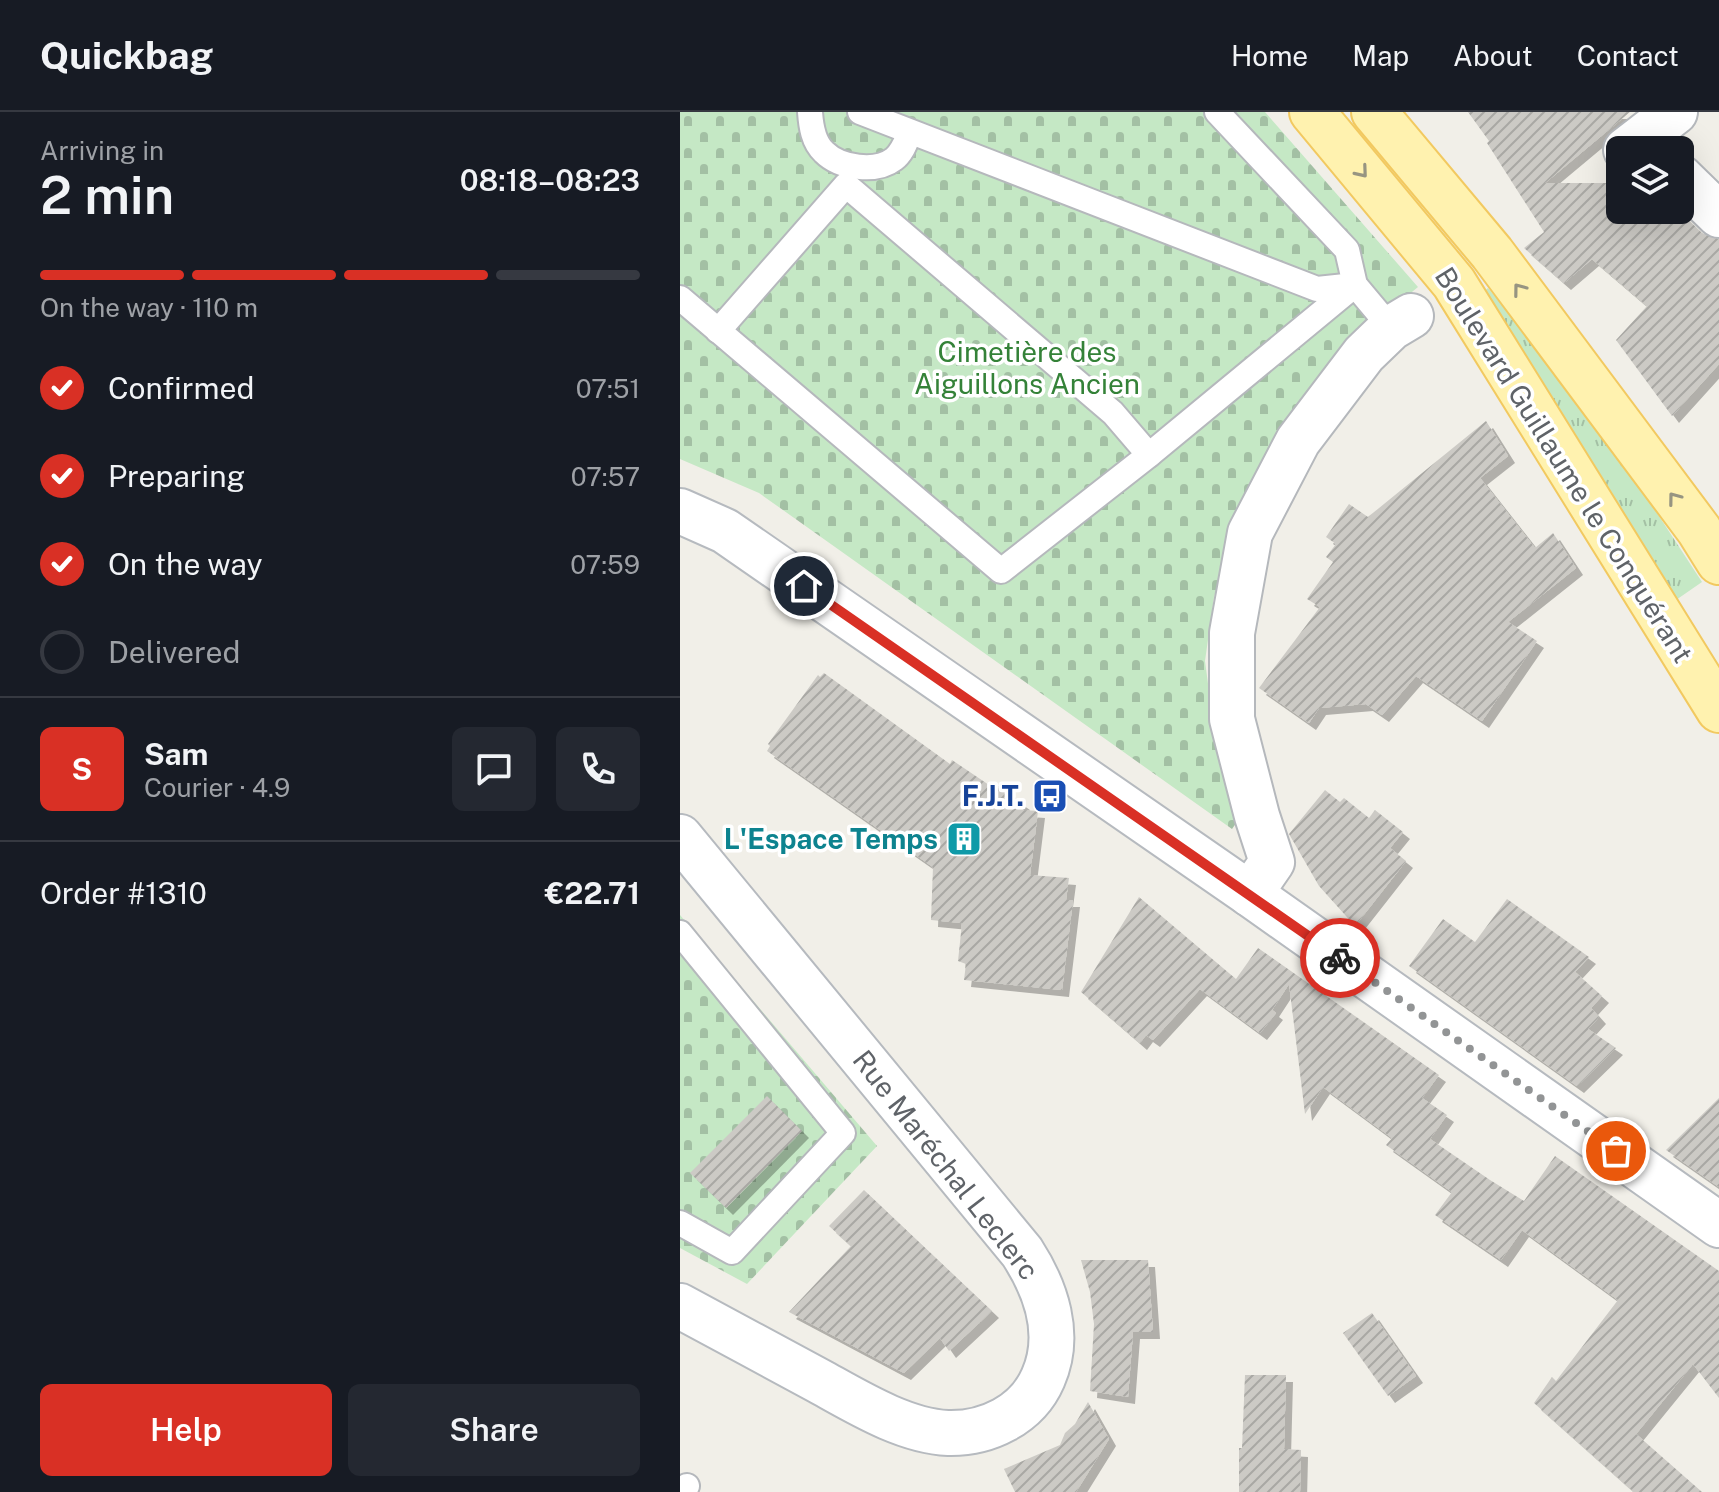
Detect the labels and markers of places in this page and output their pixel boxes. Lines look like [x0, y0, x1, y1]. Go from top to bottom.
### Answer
pin [770, 552, 838, 620]
bus stop icon: F.J.T. [1031, 777, 1069, 815]
place label: F.J.T. [962, 779, 1024, 812]
building icon: L'Espace Temps [945, 820, 983, 858]
place label: L'Espace Temps [724, 822, 938, 855]
pin [1582, 1117, 1650, 1185]

